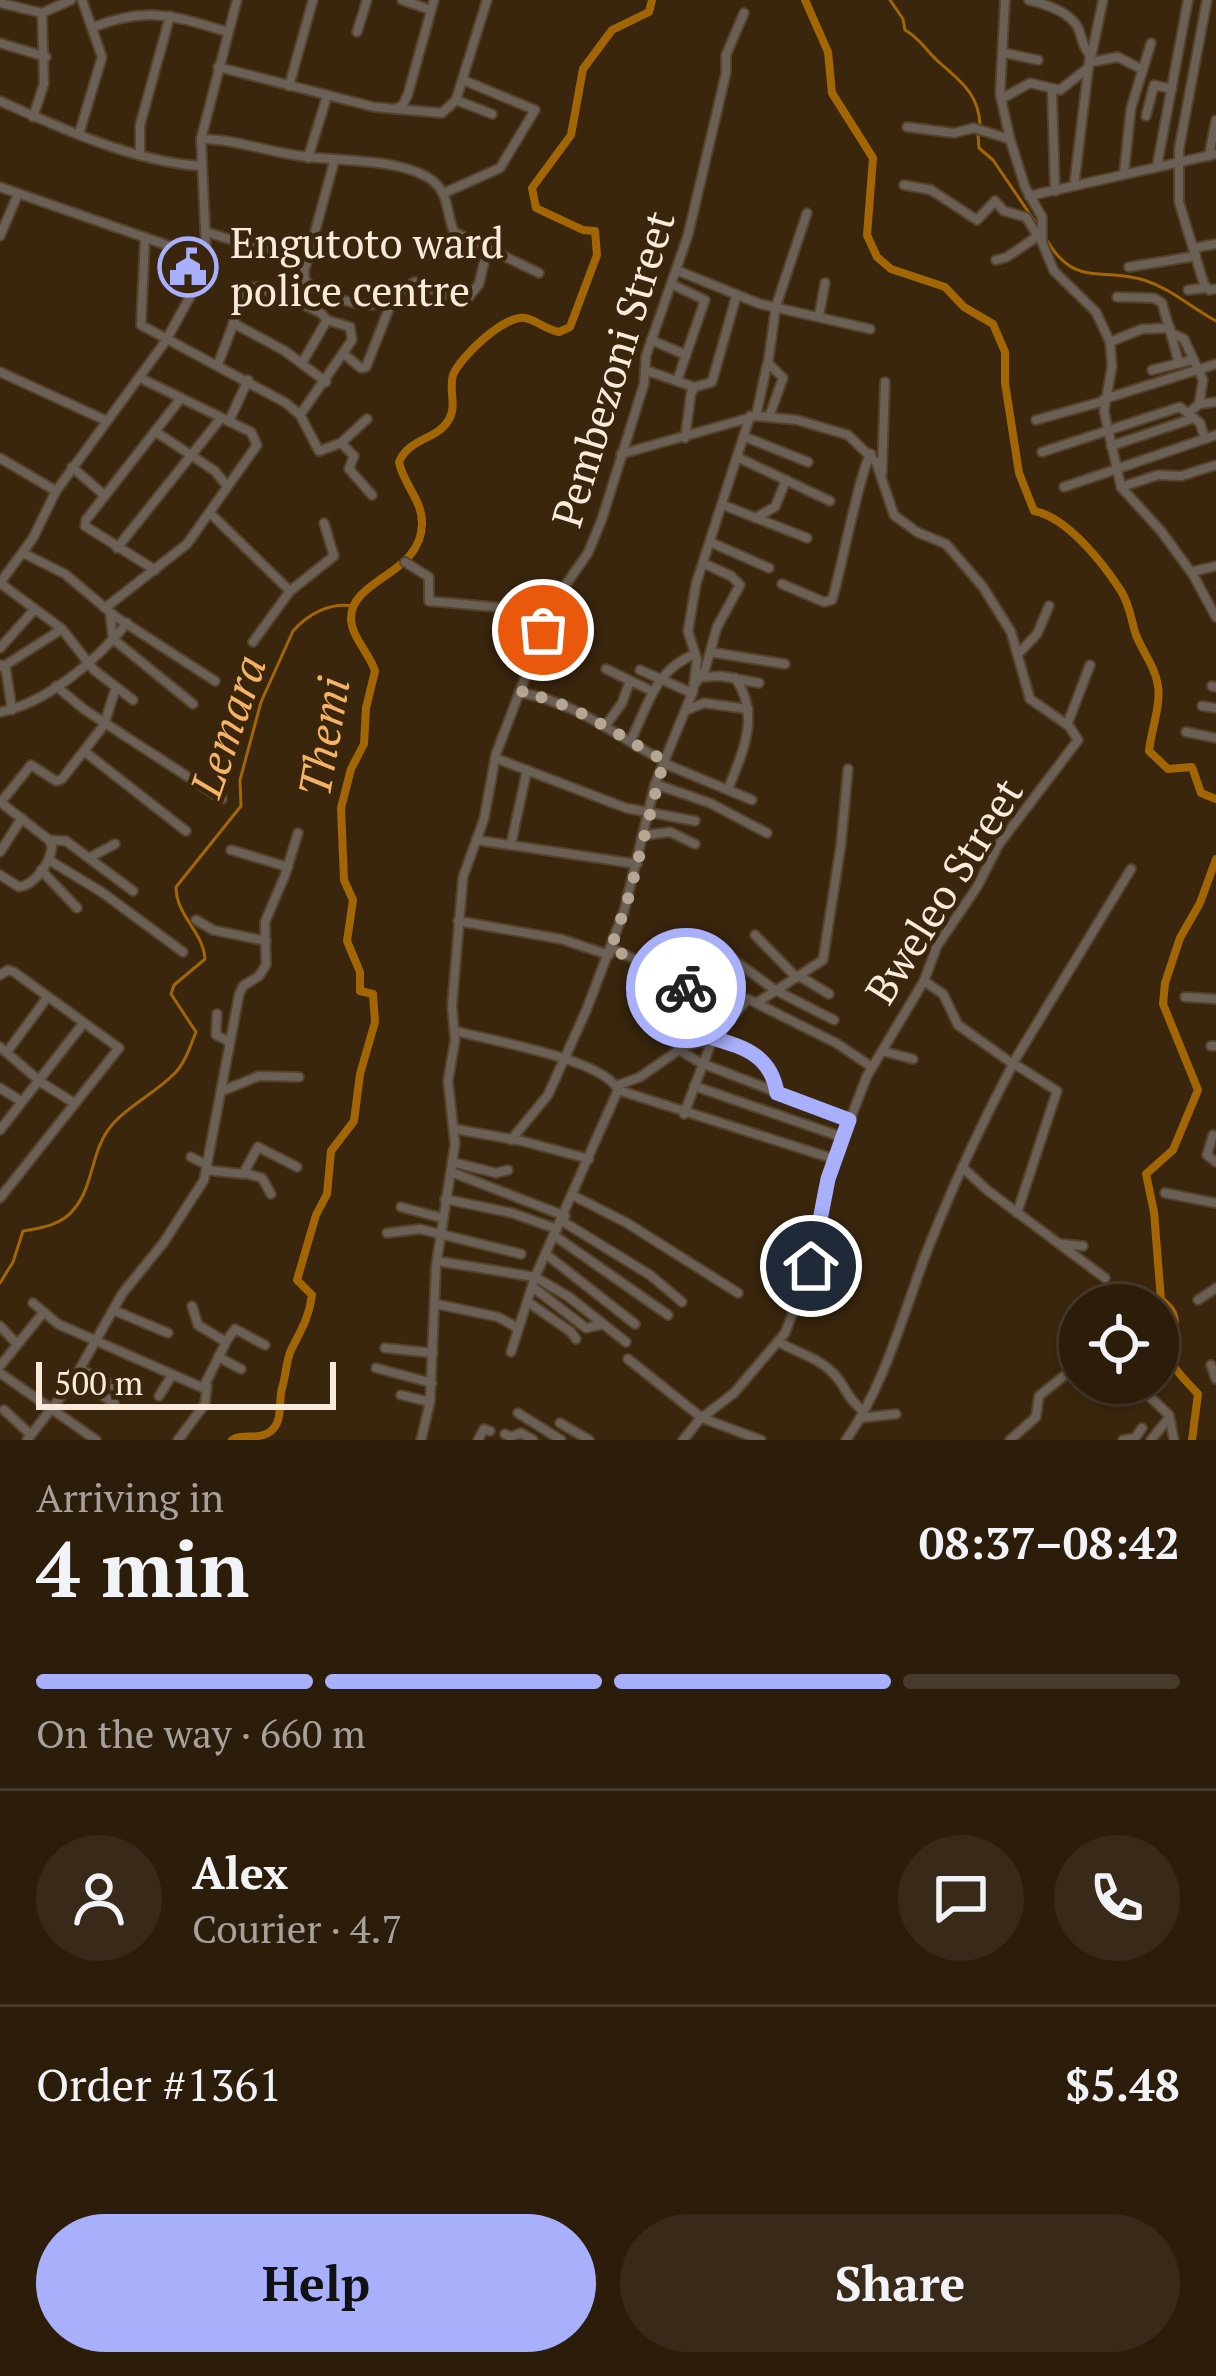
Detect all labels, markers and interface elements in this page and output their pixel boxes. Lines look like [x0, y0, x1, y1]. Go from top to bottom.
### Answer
street label: Pembezoni Street [537, 203, 687, 534]
place label: Engutoto ward police centre [230, 214, 504, 318]
public building icon: Engutoto ward police centre [157, 236, 219, 298]
pin [492, 579, 594, 681]
icon: bag [510, 597, 576, 663]
water label: Lemara [175, 647, 279, 805]
water label: Themi [283, 672, 363, 802]
street label: Bweleo Street [851, 767, 1035, 1014]
courier [626, 928, 746, 1048]
icon: bike [653, 955, 719, 1021]
pin [760, 1215, 862, 1317]
icon: home [778, 1233, 844, 1299]
map controls [1059, 1284, 1179, 1404]
button: locate [1059, 1284, 1179, 1404]
scale bar [36, 1356, 336, 1409]
text: 500 m [54, 1361, 143, 1404]
text: Arriving in [36, 1471, 224, 1523]
text: 08:37–08:42 [919, 1512, 1180, 1572]
text: 4 min [36, 1516, 249, 1619]
text: On the way · 660 m [36, 1707, 366, 1759]
button: person [36, 1835, 162, 1961]
button: chat [898, 1835, 1024, 1961]
button: phone [1054, 1835, 1180, 1961]
text: Alex [192, 1842, 288, 1902]
text: Courier · 4.7 [192, 1902, 402, 1954]
text: Order #1361 [36, 2054, 282, 2114]
text: $5.48 [1065, 2054, 1180, 2114]
button: Help [36, 2214, 596, 2352]
button: Share [620, 2214, 1180, 2352]

